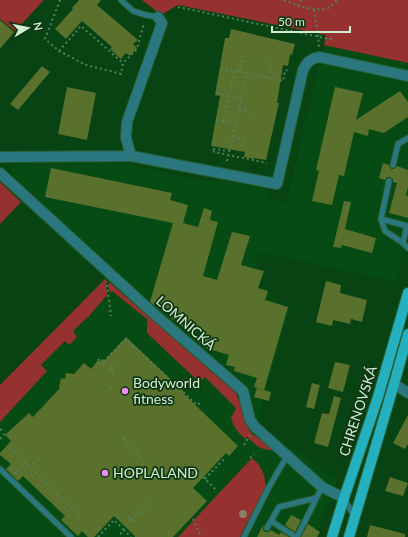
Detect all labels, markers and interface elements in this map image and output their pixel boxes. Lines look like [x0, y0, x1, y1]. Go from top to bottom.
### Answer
north arrow [8, 8, 48, 48]
scale bar [272, 8, 350, 34]
text: 50 m [278, 14, 305, 29]
text: N [31, 21, 45, 31]
street label: LOMNICKÁ [153, 292, 220, 354]
street label: CHRENOVSKÁ [335, 363, 380, 458]
place label: Bodyworld fitness [133, 374, 200, 407]
marker: Bodyworld fitness [120, 386, 130, 396]
place label: HOPLALAND [113, 464, 198, 481]
marker: HOPLALAND [100, 468, 110, 478]

